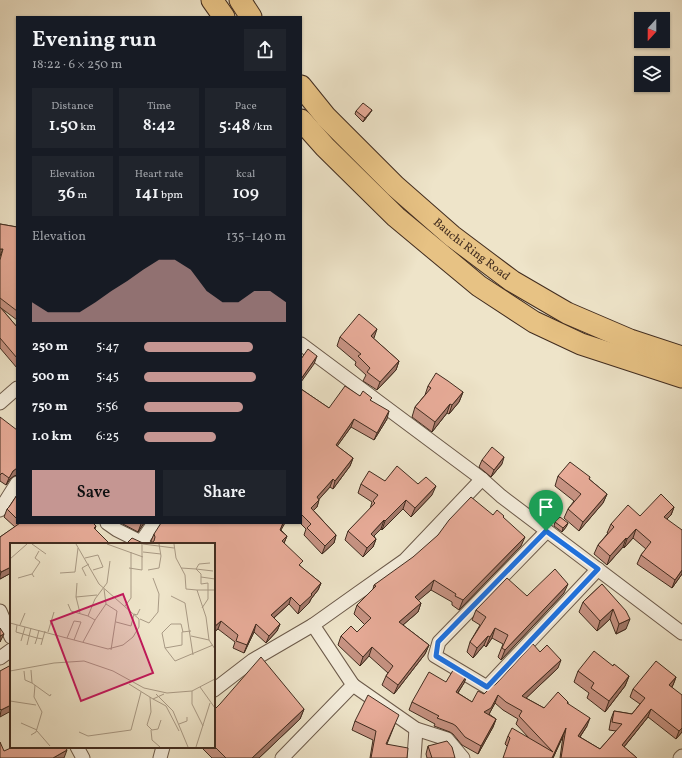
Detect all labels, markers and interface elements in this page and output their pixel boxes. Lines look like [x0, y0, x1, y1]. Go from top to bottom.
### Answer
north arrow [634, 12, 670, 48]
map controls [634, 12, 670, 92]
text: Evening run [32, 25, 157, 56]
button: share [244, 29, 286, 71]
text: 18:22 · 6 × 250 m [32, 56, 122, 74]
button: layers [634, 56, 670, 92]
text: Distance [51, 99, 93, 114]
text: Time [147, 99, 171, 114]
text: Pace [235, 99, 257, 114]
text: 1.50 [49, 114, 78, 137]
text: 8:42 [143, 114, 175, 137]
text: 5:48 [219, 114, 251, 137]
text: km [78, 120, 96, 135]
text: /km [251, 120, 273, 135]
text: Elevation [49, 167, 95, 182]
text: Heart rate [135, 167, 183, 182]
text: kcal [236, 167, 255, 182]
text: 36 [57, 182, 75, 205]
text: 141 [135, 182, 159, 205]
text: 109 [232, 182, 259, 205]
text: m [75, 188, 87, 203]
text: bpm [159, 188, 183, 203]
street label: Bauchi Ring Road [430, 215, 513, 285]
text: Elevation [32, 228, 86, 246]
text: 135–140 m [226, 228, 286, 246]
text: 250 m [32, 338, 68, 356]
text: 5:47 [96, 338, 119, 356]
text: 500 m [32, 368, 69, 386]
text: 5:45 [96, 368, 119, 386]
text: 750 m [32, 398, 68, 416]
text: 5:56 [96, 398, 118, 416]
text: 1.0 km [32, 428, 72, 446]
text: 6:25 [96, 428, 119, 446]
button: Save [32, 470, 155, 516]
button: Share [163, 470, 286, 516]
pin [529, 490, 563, 531]
icon: arrive [535, 496, 557, 518]
inset map [10, 543, 215, 748]

